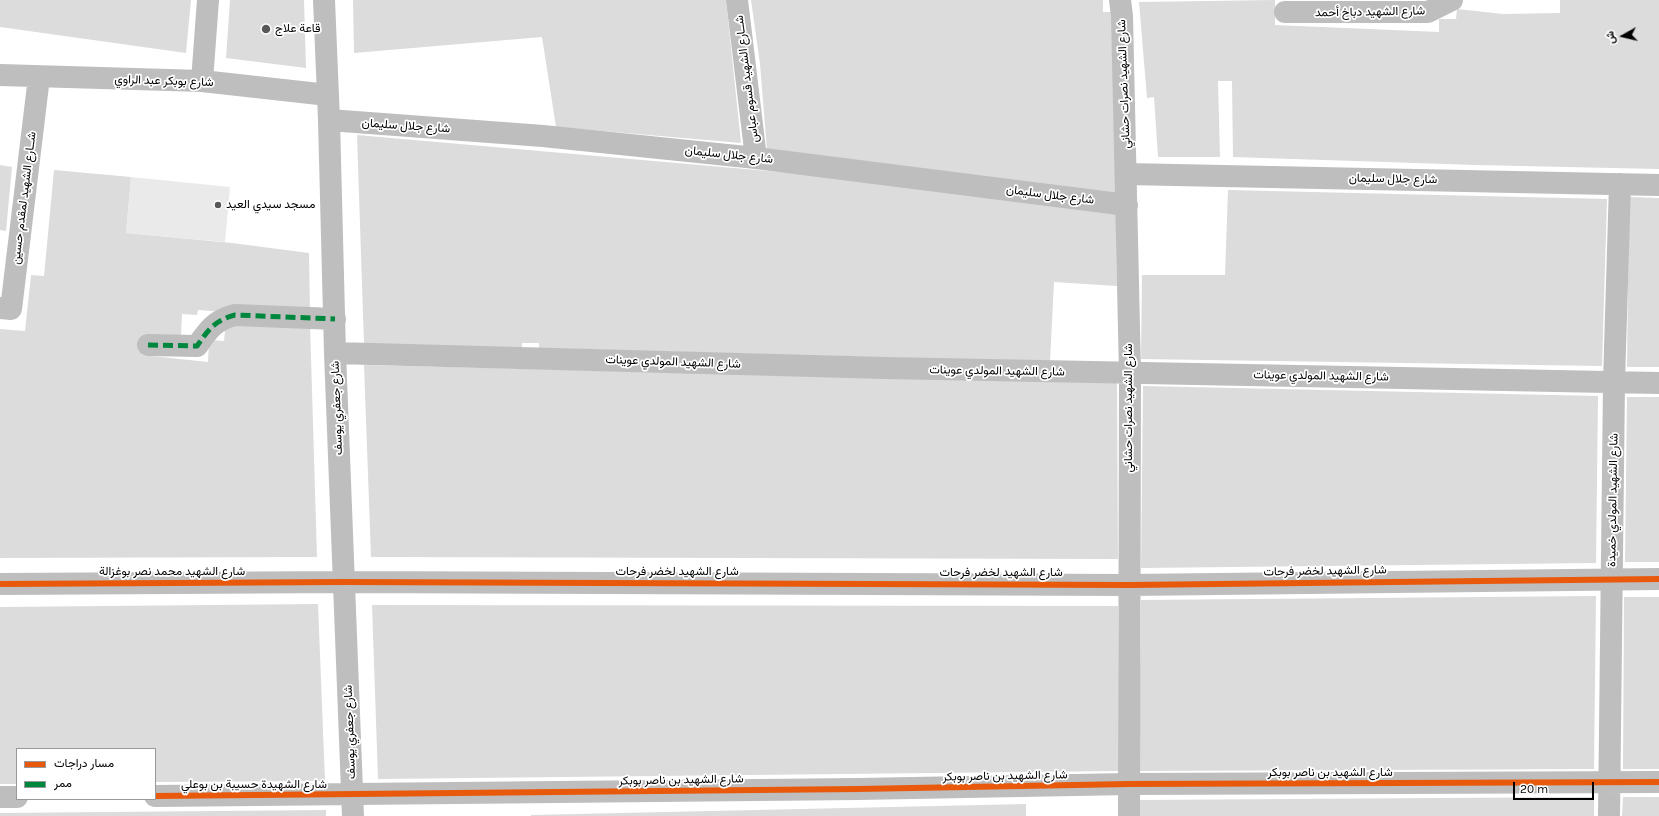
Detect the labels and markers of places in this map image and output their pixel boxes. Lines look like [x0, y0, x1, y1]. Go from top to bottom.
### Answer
place label: قاعة علاج [275, 22, 320, 36]
marker: قاعة علاج [260, 23, 272, 35]
place label: مسجد سيدي العيد [226, 198, 315, 212]
marker: مسجد سيدي العيد [213, 200, 223, 210]

